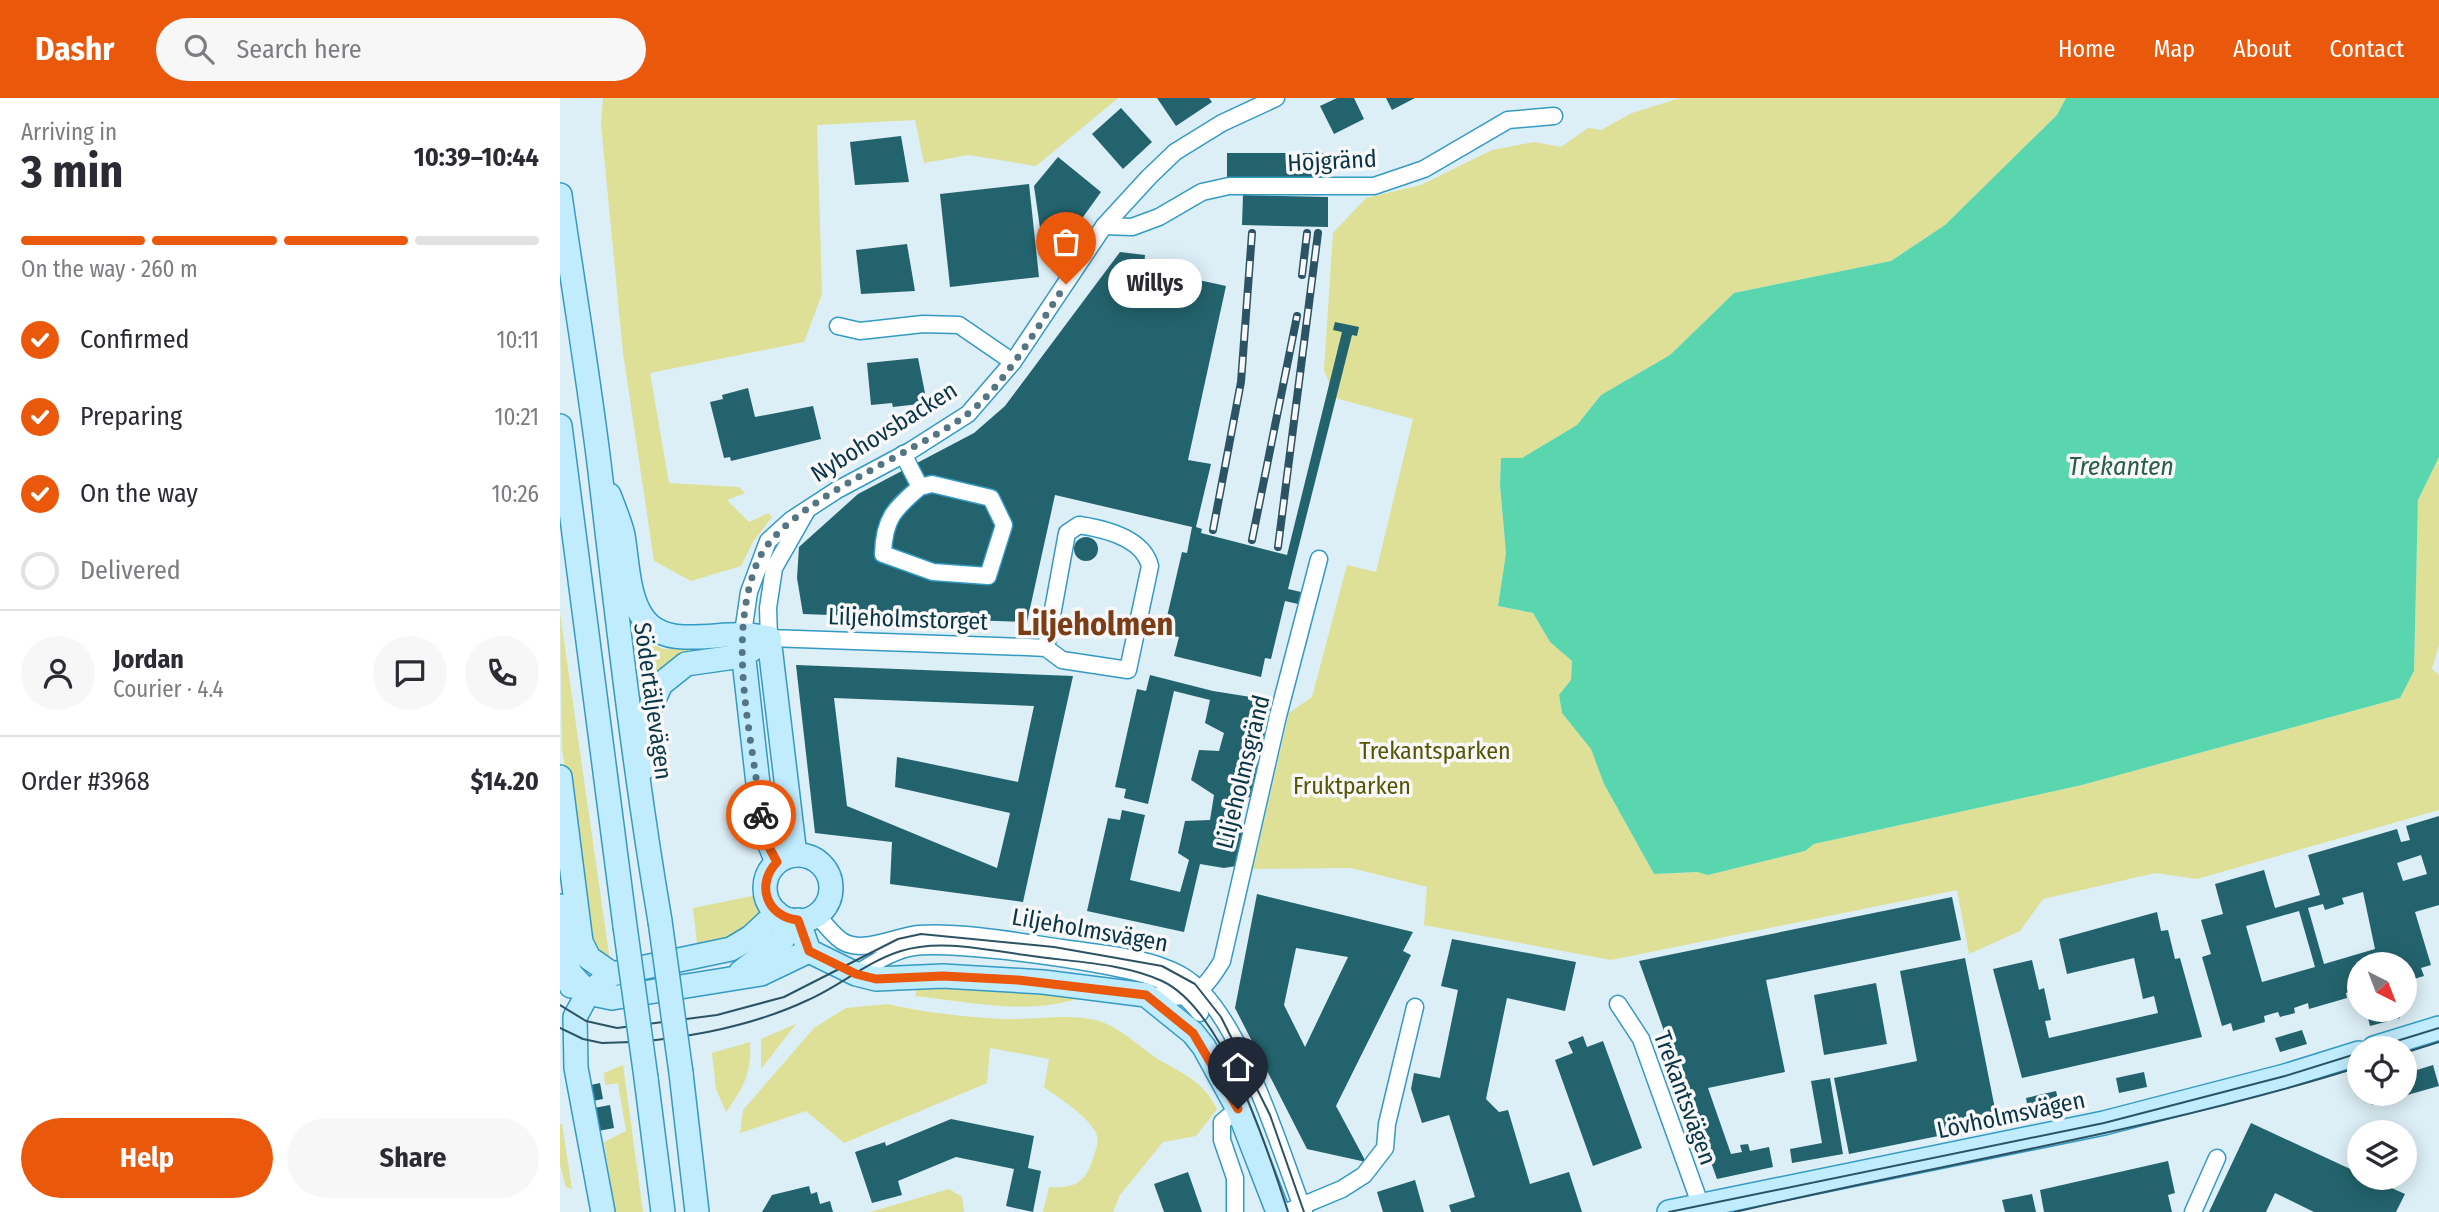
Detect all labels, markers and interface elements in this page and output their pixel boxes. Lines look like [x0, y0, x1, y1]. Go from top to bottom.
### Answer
search box [156, 18, 646, 81]
text: Dashr [35, 29, 114, 69]
icon: search [180, 30, 218, 68]
text: Search here [236, 34, 362, 65]
text: Home [2058, 35, 2115, 63]
text: Map [2153, 35, 2195, 63]
text: About [2233, 35, 2291, 63]
text: Contact [2329, 35, 2404, 63]
text: Arriving in [21, 118, 117, 146]
text: 10:39–10:44 [414, 142, 539, 173]
text: 3 min [21, 144, 123, 199]
street label: Hojgränd [1287, 145, 1377, 177]
pin [1036, 212, 1096, 284]
icon: bag [1047, 223, 1085, 261]
text: On the way · 260 m [21, 255, 198, 283]
callout: Willys [1108, 260, 1202, 308]
text: Willys [1127, 269, 1183, 297]
icon: check [21, 321, 59, 359]
text: Confirmed [80, 324, 190, 355]
text: 10:11 [496, 326, 539, 354]
street label: Nybohovsbacken [806, 376, 962, 488]
icon: check [21, 398, 59, 436]
text: Preparing [80, 401, 182, 432]
text: 10:21 [495, 403, 539, 431]
water label: Trekanten [2068, 451, 2174, 482]
icon: check [21, 475, 59, 513]
text: On the way [80, 478, 198, 509]
text: 10:26 [492, 480, 539, 508]
text: Delivered [80, 555, 181, 586]
street label: Liljeholmstorget [828, 602, 989, 636]
district label: Liljeholmen [1017, 605, 1173, 643]
street label: Södertäljevägen [628, 621, 678, 781]
button: person [21, 636, 95, 710]
button: chat [373, 636, 447, 710]
button: phone [465, 636, 539, 710]
text: Jordan [113, 644, 184, 675]
text: Courier · 4.4 [113, 675, 224, 703]
street label: Liljeholmsgränd [1210, 692, 1276, 852]
park label: Trekantsparken [1359, 737, 1511, 765]
text: Order #3968 [21, 766, 150, 797]
text: $14.20 [470, 766, 539, 797]
park label: Fruktparken [1293, 772, 1411, 800]
courier [726, 780, 796, 850]
icon: bike [742, 796, 780, 834]
street label: Liljeholmsvägen [1010, 902, 1170, 958]
north arrow [2347, 952, 2417, 1022]
map controls [2347, 952, 2417, 1190]
street label: Trekantsvägen [1648, 1027, 1722, 1169]
button: locate [2347, 1036, 2417, 1106]
pin [1208, 1037, 1268, 1109]
icon: home [1219, 1048, 1257, 1086]
street label: Lövholmsvägen [1934, 1086, 2088, 1144]
button: Help [21, 1118, 273, 1198]
button: Share [287, 1118, 539, 1198]
button: layers [2347, 1120, 2417, 1190]

